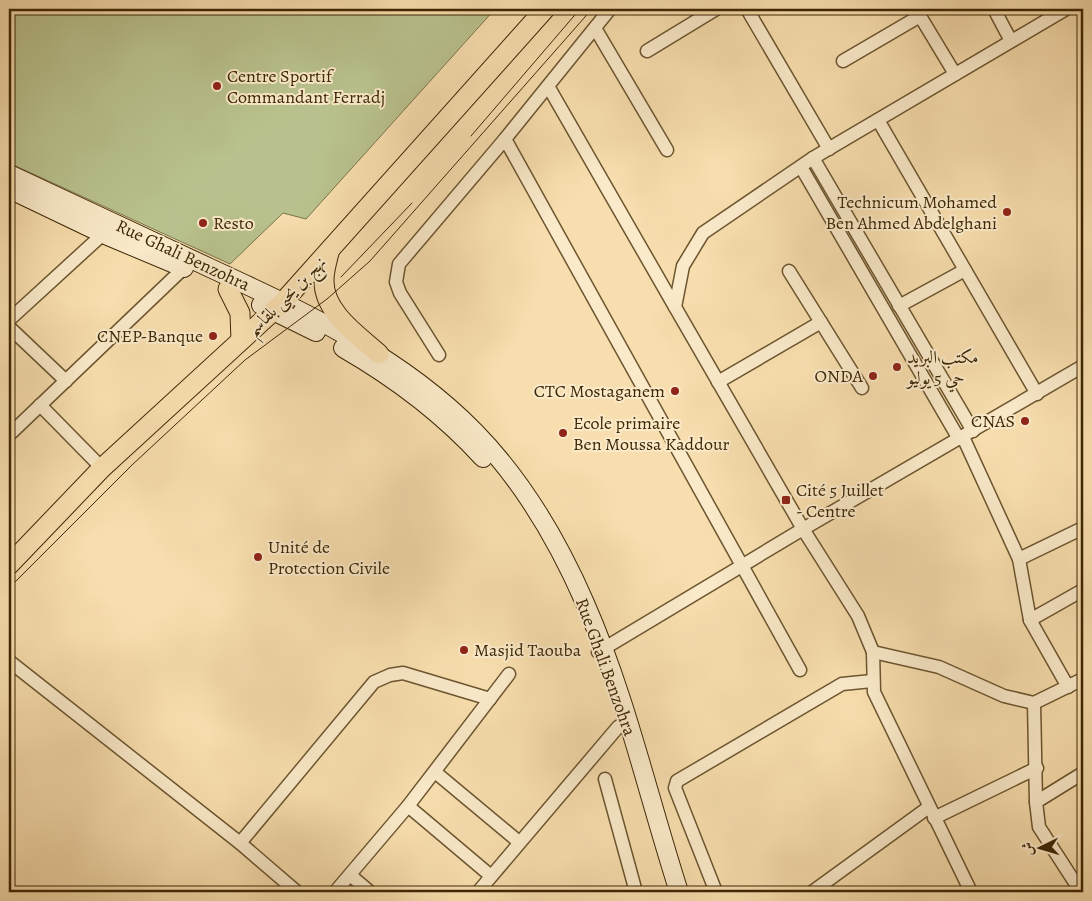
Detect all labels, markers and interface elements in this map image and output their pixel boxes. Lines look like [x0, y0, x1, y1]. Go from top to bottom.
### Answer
place label: Centre Sportif Commandant Ferradj [227, 64, 385, 109]
marker: Centre Sportif Commandant Ferradj [211, 80, 223, 92]
place label: Technicum Mohamed Ben Ahmed Abdelghani [826, 190, 997, 235]
marker: Technicum Mohamed Ben Ahmed Abdelghani [1001, 206, 1013, 218]
place label: Resto [213, 211, 254, 235]
street label: Rue Ghali Benzohra [112, 213, 254, 297]
marker: Resto [197, 217, 209, 229]
street label: نهج بن يحيى بلقاسم [241, 251, 336, 346]
place label: CNEP-Banque [97, 324, 203, 348]
marker: CNEP-Banque [207, 330, 219, 342]
place label: مكتب البريد حي 5 يوليو [905, 345, 979, 393]
marker: مكتب البريد حي 5 يوليو [891, 361, 903, 373]
place label: ONDA [815, 364, 863, 388]
marker: ONDA [867, 370, 879, 382]
place label: CTC Mostaganem [534, 379, 665, 403]
marker: CTC Mostaganem [669, 385, 681, 397]
place label: CNAS [971, 409, 1015, 433]
place label: Ecole primaire Ben Moussa Kaddour [573, 411, 730, 456]
marker: CNAS [1019, 415, 1031, 427]
marker: Ecole primaire Ben Moussa Kaddour [557, 427, 569, 439]
place label: Cité 5 Juillet - Centre [796, 478, 884, 523]
marker: Cité 5 Juillet - Centre [780, 494, 792, 506]
place label: Unité de Protection Civile [268, 535, 390, 580]
marker: Unité de Protection Civile [252, 551, 264, 563]
street label: Rue Ghali Benzohra [570, 595, 642, 740]
place label: Masjid Taouba [474, 638, 582, 662]
marker: Masjid Taouba [458, 644, 470, 656]
north arrow [1014, 824, 1064, 874]
text: ش [1017, 841, 1038, 857]

